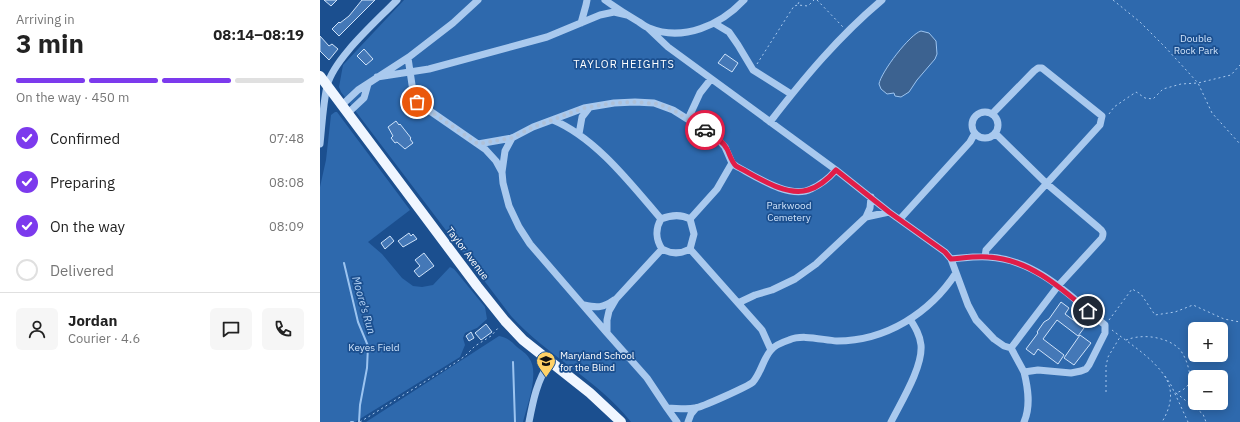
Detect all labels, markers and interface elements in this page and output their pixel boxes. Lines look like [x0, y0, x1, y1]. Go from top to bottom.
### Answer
text: Arriving in [16, 11, 75, 28]
text: 08:14–08:19 [213, 25, 304, 44]
text: 3 min [16, 26, 84, 60]
park label: Double Rock Park [1174, 32, 1219, 57]
district label: TAYLOR HEIGHTS [573, 57, 675, 71]
pin [400, 85, 434, 119]
text: On the way · 450 m [16, 89, 129, 106]
icon: bag [406, 91, 428, 113]
courier [685, 110, 725, 150]
icon: car [694, 119, 716, 141]
icon: check [16, 127, 38, 149]
text: Confirmed [50, 129, 120, 148]
text: 07:48 [269, 130, 304, 147]
icon: check [16, 171, 38, 193]
text: Preparing [50, 173, 115, 192]
text: 08:08 [269, 174, 304, 191]
park label: Parkwood Cemetery [767, 199, 811, 224]
icon: check [16, 215, 38, 237]
text: On the way [50, 217, 125, 236]
text: 08:09 [269, 218, 304, 235]
street label: Taylor Avenue [443, 224, 492, 283]
text: Delivered [50, 261, 114, 280]
water label: Moore's Run [349, 274, 379, 336]
pin [1071, 294, 1105, 328]
icon: home [1077, 300, 1099, 322]
button: person [16, 308, 58, 350]
button: chat [210, 308, 252, 350]
button: phone [262, 308, 304, 350]
text: Jordan [68, 311, 117, 330]
map controls [1188, 322, 1228, 410]
button: + [1188, 322, 1228, 362]
text: Courier · 4.6 [68, 330, 140, 347]
park label: Keyes Field [348, 341, 400, 354]
place label: Maryland School for the Blind [560, 349, 635, 374]
school or university icon: Maryland School for the Blind [535, 350, 557, 378]
button: − [1188, 370, 1228, 410]

